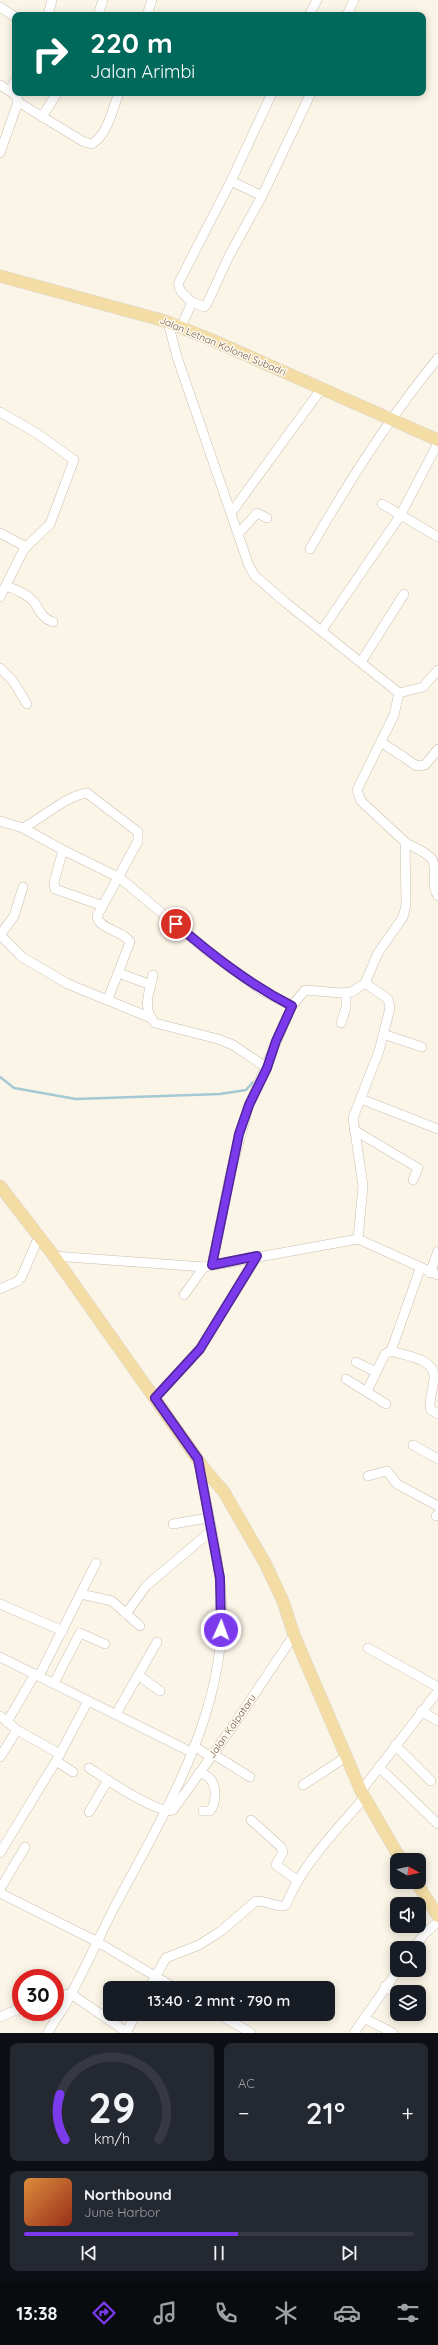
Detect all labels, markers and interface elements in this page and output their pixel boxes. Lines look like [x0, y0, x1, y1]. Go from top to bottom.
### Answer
text: 220 m [90, 25, 173, 60]
icon: right [24, 28, 76, 80]
text: Jalan Arimbi [90, 60, 195, 83]
street label: Jalan Letnan Kolonel Subadri [158, 313, 288, 379]
pin [159, 907, 193, 941]
icon: arrive [165, 913, 187, 935]
position arrow [200, 1609, 242, 1651]
street label: Jalan Kalpataru [205, 1692, 259, 1760]
north arrow [390, 1853, 426, 1889]
map controls [390, 1853, 426, 2021]
button: sound [390, 1897, 426, 1933]
button: search [390, 1941, 426, 1977]
speed limit sign: 30 [12, 1969, 64, 2021]
button: layers [390, 1985, 426, 2021]
text: 13:40 · 2 mnt · 790 m [148, 1991, 290, 2010]
text: AC [238, 2075, 255, 2091]
text: 29 [88, 2081, 136, 2133]
text: 21° [306, 2094, 345, 2132]
text: − [238, 2099, 249, 2127]
text: + [402, 2099, 414, 2127]
text: km/h [94, 2130, 130, 2148]
text: Northbound [84, 2185, 172, 2204]
text: June Harbor [84, 2204, 160, 2220]
icon: previous [78, 2242, 100, 2264]
icon: pause [208, 2242, 230, 2264]
icon: next [338, 2242, 360, 2264]
icon: directions [90, 2299, 118, 2327]
icon: music [151, 2299, 179, 2327]
icon: phone [212, 2299, 240, 2327]
icon: climate [272, 2299, 300, 2327]
icon: car [333, 2299, 361, 2327]
icon: filters [394, 2299, 422, 2327]
text: 13:38 [16, 2302, 57, 2325]

